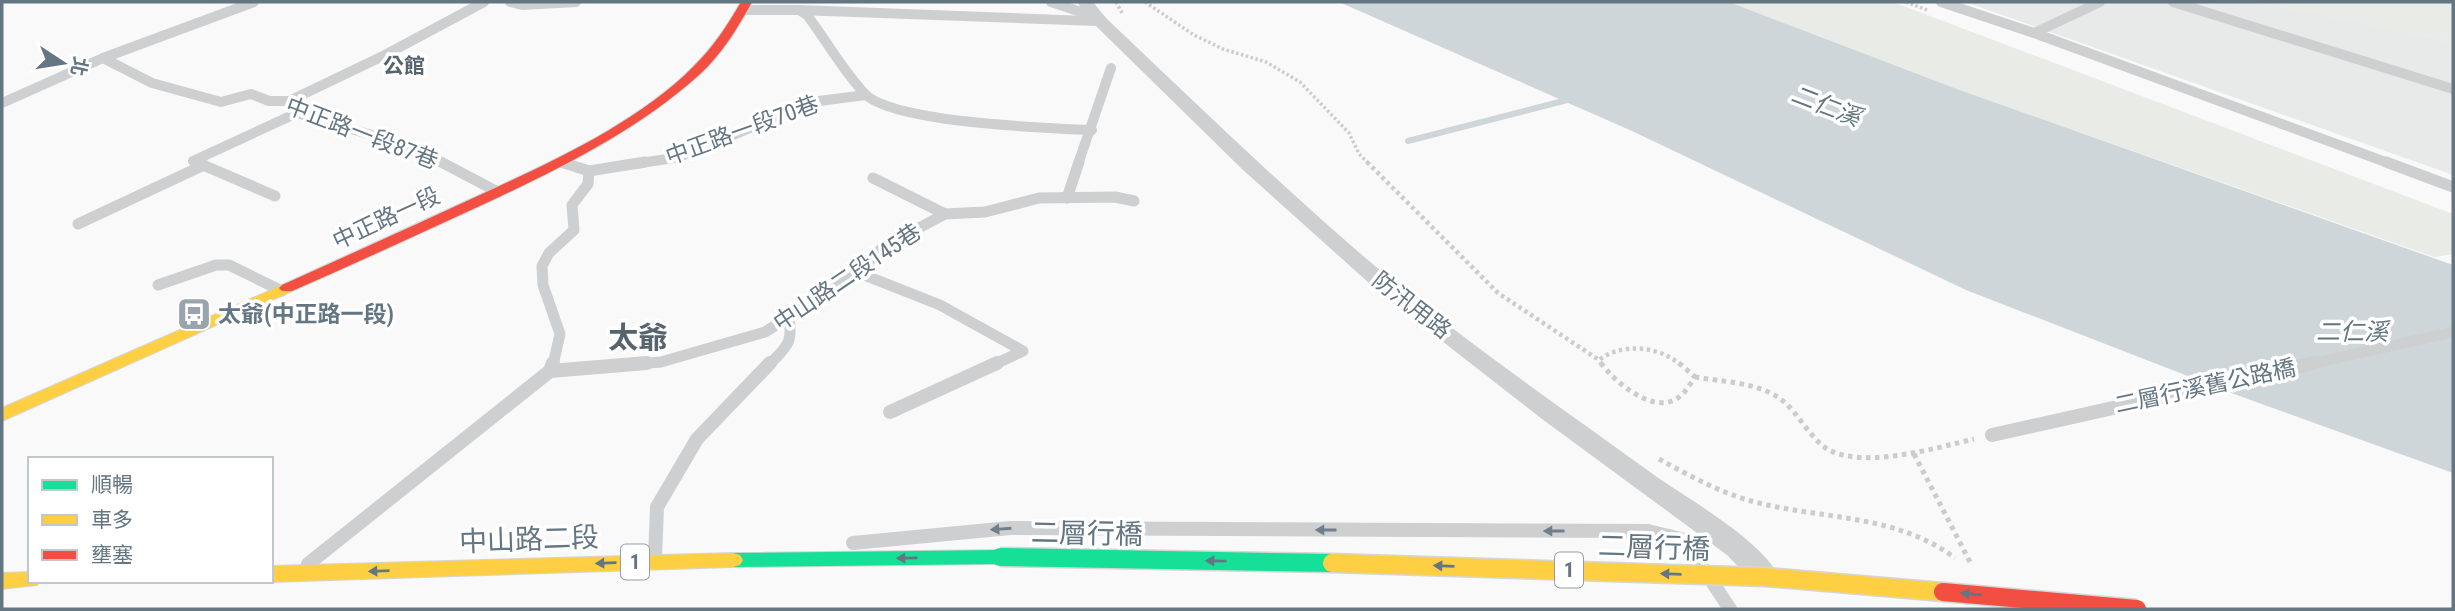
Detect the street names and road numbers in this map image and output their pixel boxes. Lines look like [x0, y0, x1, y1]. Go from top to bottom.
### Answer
street label: 中正路一段70巷 [662, 90, 822, 171]
street label: 中正路一段87巷 [282, 92, 442, 175]
street label: 中正路一段 [328, 182, 444, 255]
street label: 中山路二段145巷 [768, 218, 926, 337]
street label: 防汛用路 [1367, 266, 1456, 344]
street label: 二層行溪舊公路橋 [2112, 354, 2298, 419]
street label: 二層行橋 [1031, 516, 1143, 551]
street label: 中山路二段 [458, 521, 600, 558]
street label: 二層行橋 [1597, 529, 1711, 566]
road number: 1 [621, 544, 649, 580]
road number: 1 [1555, 552, 1583, 588]

